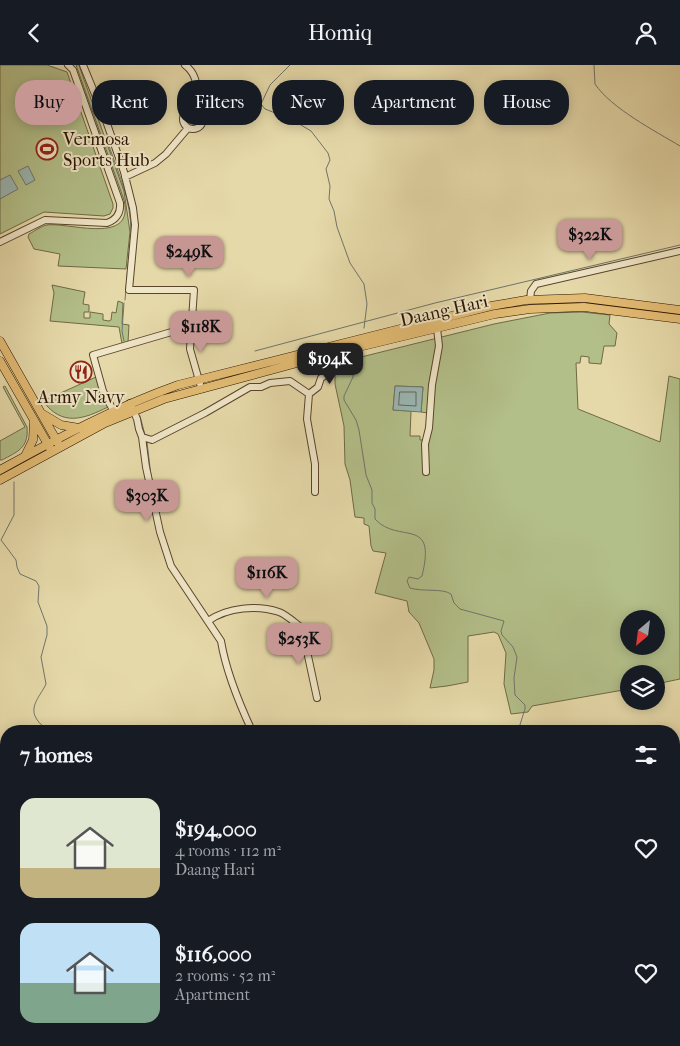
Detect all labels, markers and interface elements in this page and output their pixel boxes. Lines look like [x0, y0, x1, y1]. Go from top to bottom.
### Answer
icon: back [20, 19, 48, 47]
icon: person [632, 19, 660, 47]
text: Homiq [308, 20, 372, 46]
chip: Buy [15, 80, 82, 125]
chip: Rent [92, 80, 167, 125]
chip: Filters [177, 80, 262, 125]
chip: New [272, 80, 344, 125]
chip: Apartment [354, 80, 474, 125]
chip: House [484, 80, 569, 125]
place label: Vermosa Sports Hub [62, 129, 149, 171]
sports icon: Vermosa Sports Hub [35, 137, 59, 161]
pin: $322K [555, 219, 625, 261]
text: $322K [568, 225, 612, 244]
pin: $249K [154, 235, 224, 278]
text: $249K [166, 242, 212, 261]
street label: Daang Hari [398, 291, 491, 331]
pin: $118K [166, 311, 236, 353]
text: $118K [181, 317, 221, 336]
pin: $194K [295, 343, 365, 385]
text: $194K [308, 349, 352, 368]
restaurant icon: Army Navy [69, 360, 93, 384]
place label: Army Navy [36, 387, 126, 408]
pin: $303K [112, 479, 182, 522]
text: $303K [126, 486, 168, 505]
pin: $116K [232, 557, 302, 599]
text: $116K [247, 563, 287, 582]
north arrow [620, 610, 665, 655]
map controls [620, 610, 665, 710]
pin: $253K [264, 623, 334, 665]
text: $253K [278, 629, 320, 648]
button: layers [620, 665, 665, 710]
icon: filters [632, 741, 660, 769]
text: 7 homes [20, 743, 92, 767]
text: $194,000 [175, 817, 257, 841]
icon: home [60, 818, 120, 878]
icon: heart [632, 834, 660, 862]
text: 4 rooms · 112 m² [175, 841, 281, 860]
text: Daang Hari [175, 860, 255, 879]
text: $116,000 [175, 942, 252, 966]
icon: home [60, 943, 120, 1003]
icon: heart [632, 959, 660, 987]
text: 2 rooms · 52 m² [175, 966, 275, 985]
text: Apartment [175, 985, 250, 1004]

